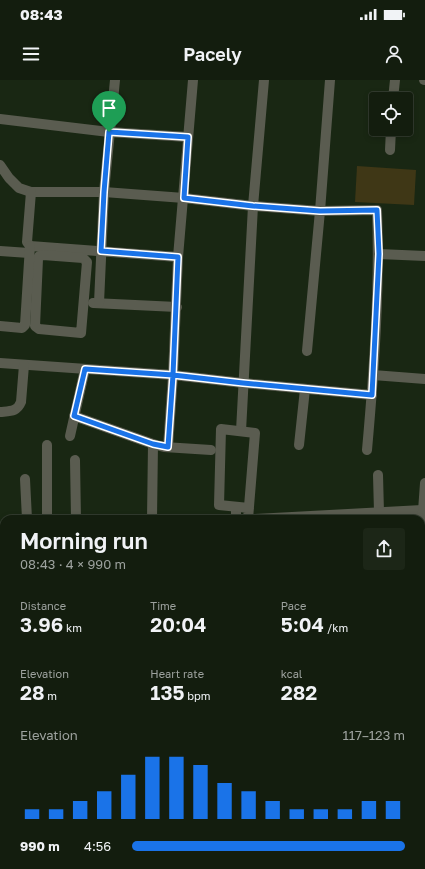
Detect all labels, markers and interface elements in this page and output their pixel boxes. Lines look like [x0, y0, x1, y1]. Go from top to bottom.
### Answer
text: 08:43 [20, 5, 63, 23]
icon: menu [20, 43, 42, 65]
text: Pacely [183, 43, 242, 65]
icon: person [383, 43, 405, 65]
pin [92, 91, 126, 132]
map controls [369, 92, 413, 136]
button: locate [369, 92, 413, 136]
icon: arrive [98, 97, 120, 119]
text: Morning run [20, 527, 148, 554]
button: share [363, 528, 405, 570]
text: 08:43 · 4 × 990 m [20, 556, 126, 572]
text: Distance [20, 599, 66, 612]
text: Time [150, 599, 176, 612]
text: Pace [281, 599, 306, 612]
text: 3.96 [20, 612, 63, 636]
text: 20:04 [150, 612, 207, 636]
text: 5:04 [281, 612, 324, 636]
text: km [63, 621, 82, 634]
text: /km [324, 621, 348, 634]
text: Elevation [20, 667, 69, 680]
text: Heart rate [150, 667, 204, 680]
text: kcal [281, 667, 302, 680]
text: 28 [20, 680, 45, 704]
text: 135 [150, 680, 184, 704]
text: 282 [281, 680, 317, 704]
text: m [45, 689, 57, 702]
text: bpm [184, 689, 210, 702]
text: Elevation [20, 727, 78, 743]
text: 117–123 m [342, 727, 405, 743]
text: 990 m [20, 838, 60, 854]
text: 4:56 [84, 838, 111, 854]

